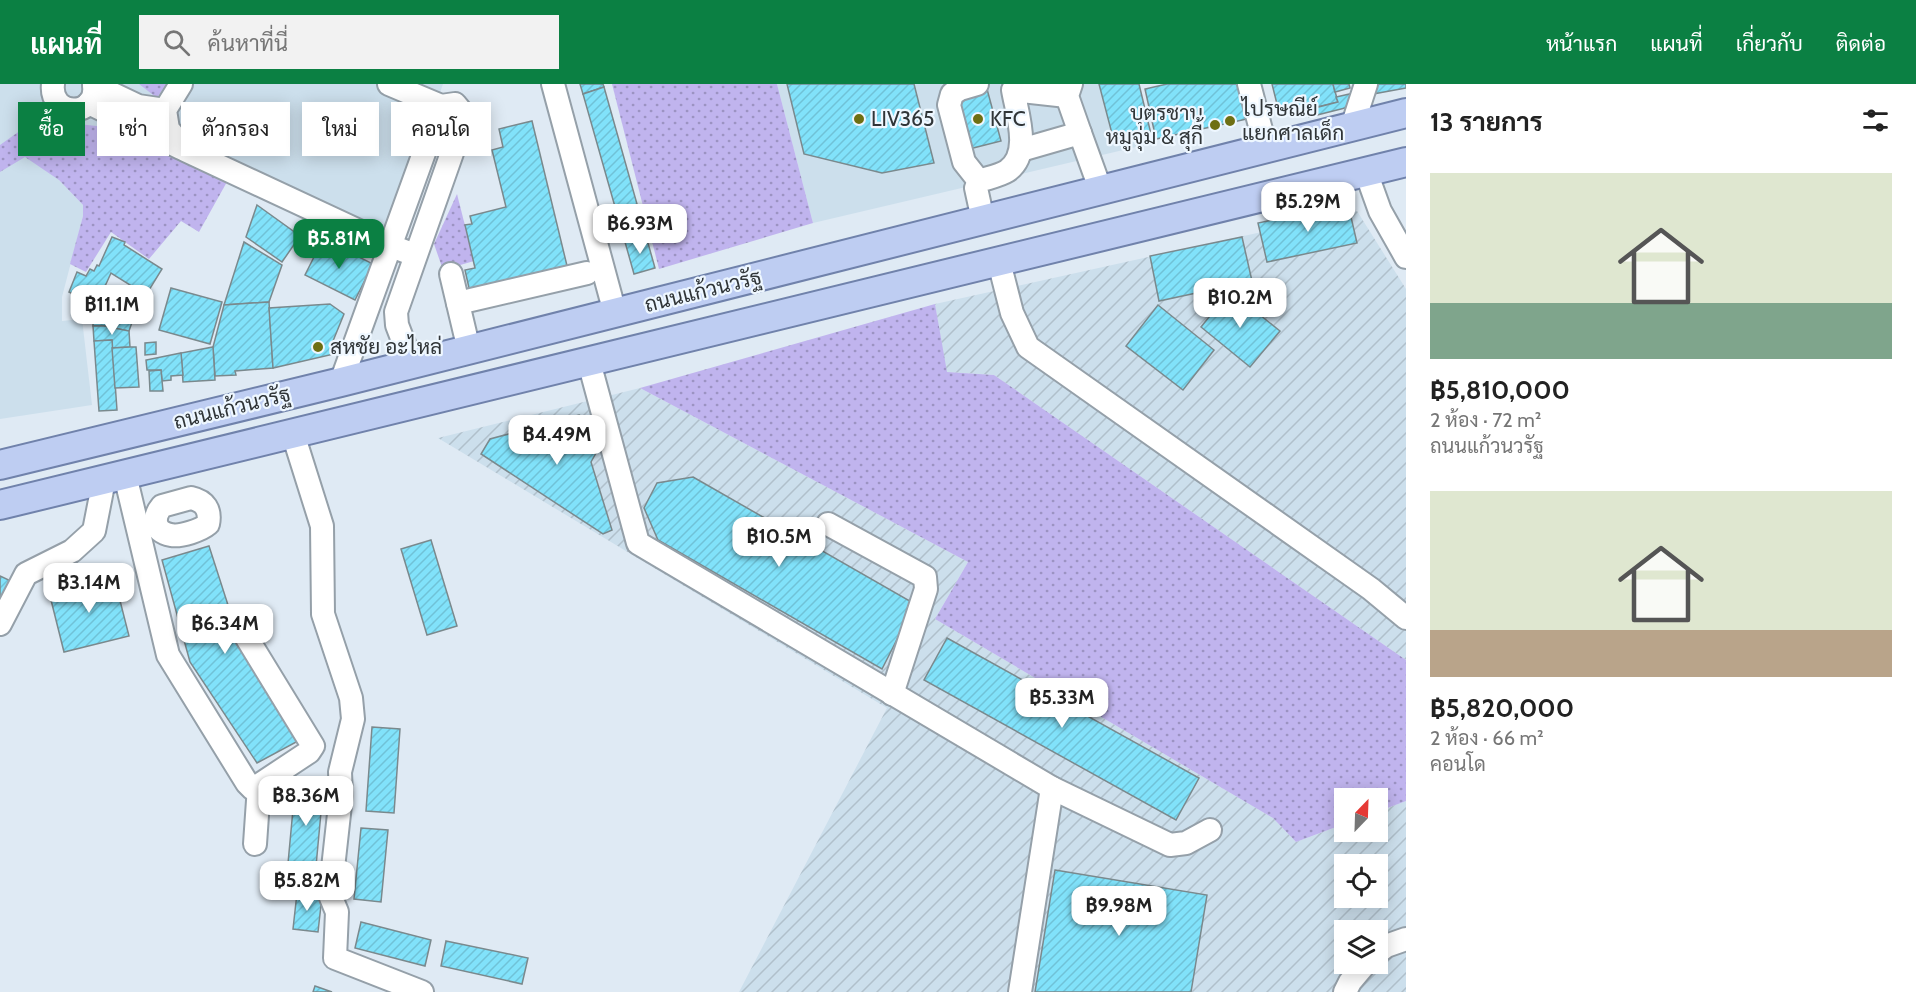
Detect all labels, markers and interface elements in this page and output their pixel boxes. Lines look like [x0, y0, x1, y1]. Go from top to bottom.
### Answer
search box [139, 15, 559, 69]
icon: search [160, 26, 193, 59]
text: แผนที่ [30, 27, 103, 61]
text: ค้นหาที่นี่ [208, 30, 288, 57]
text: หน้าแรก [1546, 31, 1617, 56]
text: แผนที่ [1650, 31, 1703, 56]
text: เกี่ยวกับ [1736, 31, 1803, 56]
text: ติดต่อ [1836, 31, 1886, 56]
place label: ไปรษณีย์ แยกศาลเด็ก [1240, 95, 1344, 145]
place label: บุตรชาบู หมูจุ่ม & สุกี้ [1106, 100, 1204, 152]
chip: ซื้อ [18, 102, 85, 156]
chip: เช่า [97, 102, 169, 156]
chip: ตัวกรอง [181, 102, 290, 156]
chip: ใหม่ [302, 102, 379, 156]
chip: คอนโด [391, 102, 491, 156]
icon: filters [1859, 104, 1892, 137]
place label: LIV365 [871, 106, 934, 131]
place label: KFC [990, 106, 1026, 131]
text: 13 รายการ [1430, 106, 1543, 138]
marker: LIV365 [852, 112, 866, 126]
marker: KFC [971, 112, 985, 126]
marker: ไปรษณีย์ แยกศาลเด็ก [1223, 114, 1237, 128]
marker: บุตรชาบู หมูจุ่ม & สุกี้ [1208, 118, 1222, 132]
pin: ฿5.29M [1259, 182, 1357, 233]
text: ฿5.29M [1275, 189, 1341, 213]
pin: ฿6.93M [591, 204, 689, 255]
text: ฿6.93M [607, 211, 673, 235]
icon: home [1607, 212, 1715, 320]
pin: ฿5.81M [290, 219, 388, 270]
text: ฿5.81M [307, 226, 371, 250]
street label: ถนนแก้วนวรัฐ [642, 264, 764, 318]
pin: ฿10.2M [1191, 278, 1289, 329]
pin: ฿11.1M [63, 285, 161, 336]
text: ฿10.2M [1207, 285, 1273, 309]
text: ฿11.1M [85, 292, 139, 316]
place label: สหชัย อะไหล่ [330, 334, 442, 359]
marker: สหชัย อะไหล่ [311, 340, 325, 354]
text: ฿5,810,000 [1430, 374, 1570, 406]
street label: ถนนแก้วนวรัฐ [171, 381, 293, 435]
text: 2 ห้อง · 72 m² [1430, 408, 1542, 432]
pin: ฿4.49M [508, 415, 606, 466]
text: ฿4.49M [522, 422, 592, 446]
text: ถนนแก้วนวรัฐ [1430, 434, 1544, 458]
pin: ฿10.5M [730, 517, 828, 568]
text: ฿10.5M [746, 524, 812, 548]
icon: home [1607, 530, 1715, 638]
pin: ฿3.14M [40, 563, 138, 614]
text: ฿3.14M [57, 570, 121, 594]
pin: ฿6.34M [176, 604, 274, 655]
text: ฿6.34M [191, 611, 259, 635]
pin: ฿5.33M [1013, 678, 1111, 729]
text: ฿5.33M [1029, 685, 1095, 709]
text: ฿5,820,000 [1430, 692, 1574, 724]
text: 2 ห้อง · 66 m² [1430, 726, 1544, 750]
text: คอนโด [1430, 752, 1486, 776]
pin: ฿8.36M [257, 776, 355, 827]
text: ฿8.36M [272, 783, 340, 807]
north arrow [1334, 788, 1388, 842]
map controls [1334, 788, 1388, 974]
button: locate [1334, 854, 1388, 908]
pin: ฿5.82M [258, 861, 356, 912]
text: ฿5.82M [274, 868, 340, 892]
pin: ฿9.98M [1070, 886, 1168, 937]
text: ฿9.98M [1085, 893, 1153, 917]
button: layers [1334, 920, 1388, 974]

